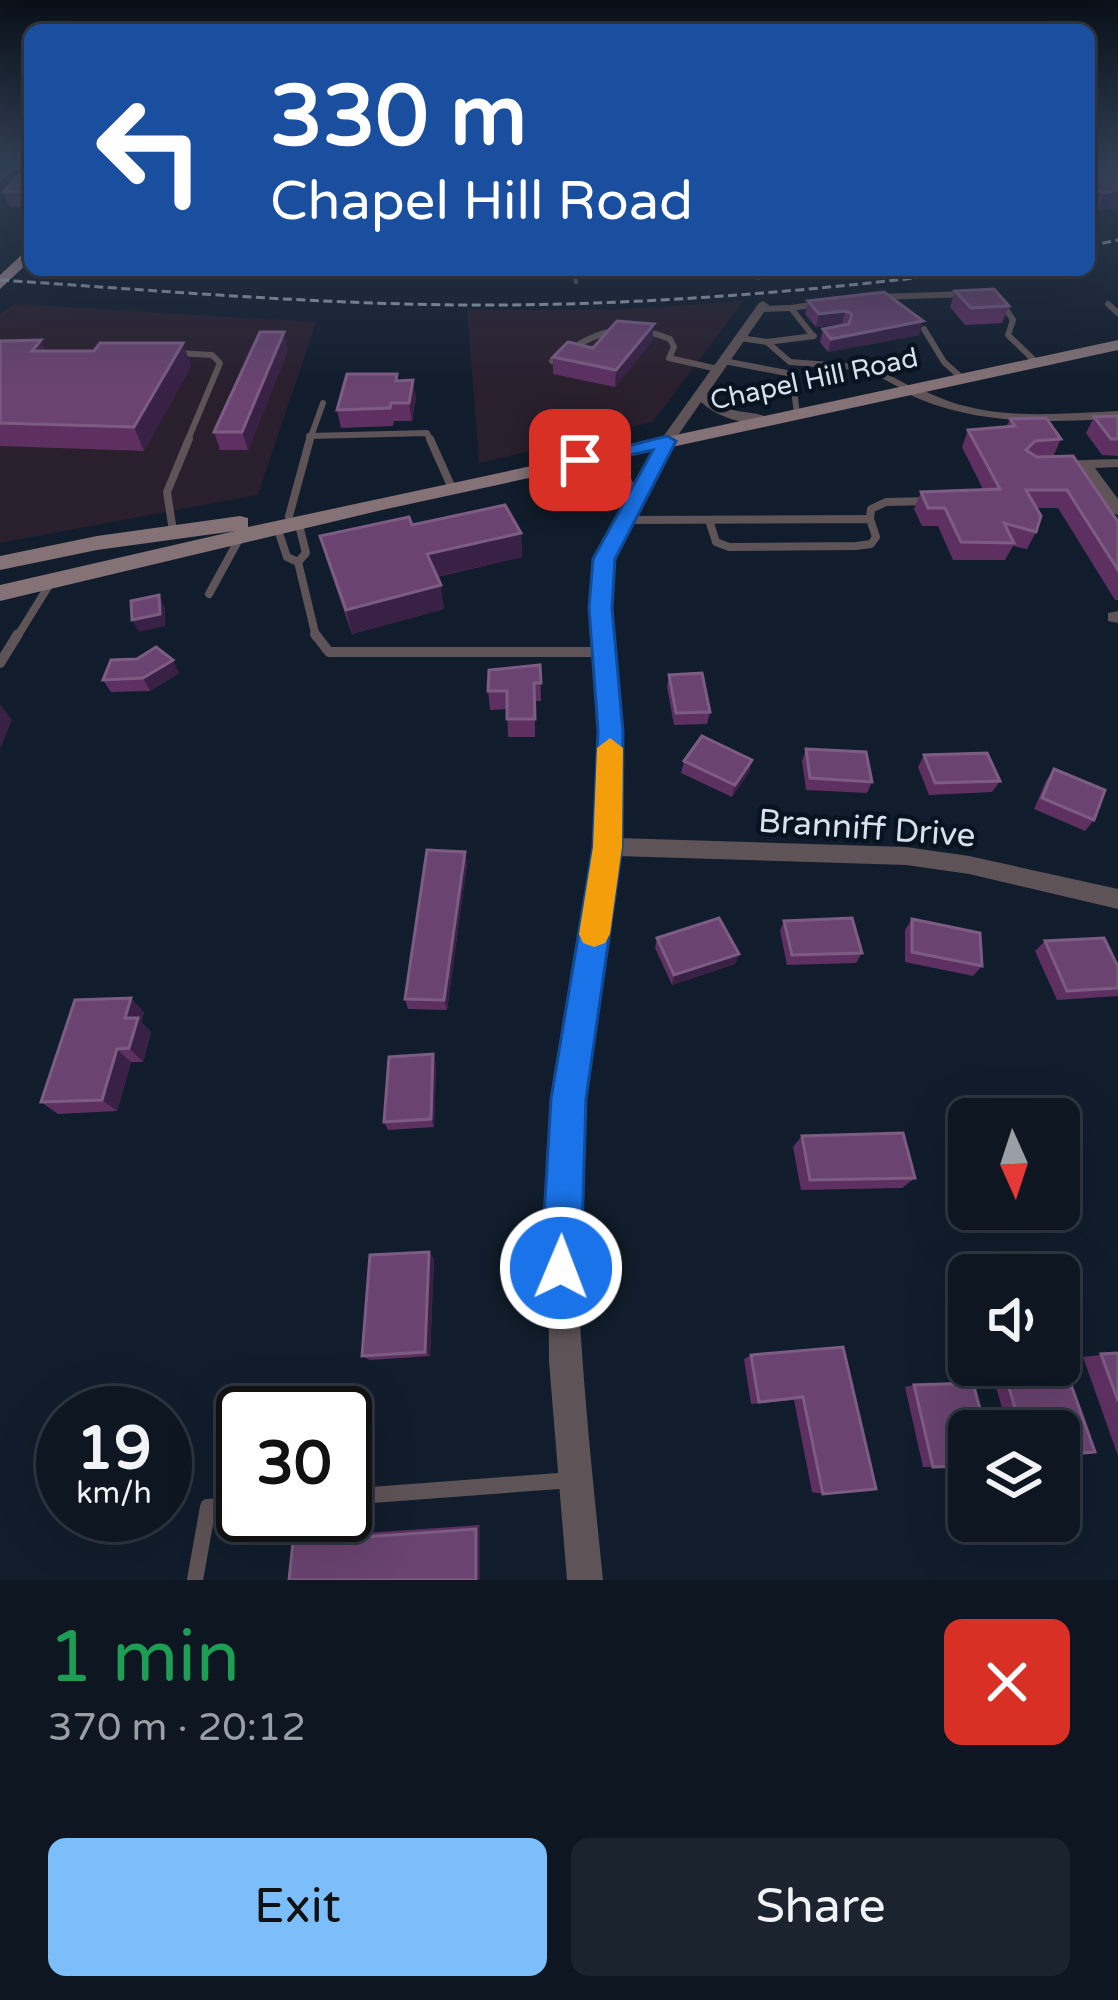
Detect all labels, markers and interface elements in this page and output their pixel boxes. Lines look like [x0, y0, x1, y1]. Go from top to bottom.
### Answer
text: 330 m [270, 67, 527, 168]
icon: left [72, 72, 228, 228]
text: Chapel Hill Road [270, 169, 693, 234]
street label: Chapel Hill Road [707, 341, 921, 418]
pin [529, 409, 631, 511]
icon: arrive [547, 427, 613, 493]
street label: Branniff Drive [757, 801, 977, 856]
north arrow [948, 1098, 1080, 1230]
map controls [948, 1098, 1080, 1542]
position arrow [498, 1205, 624, 1331]
button: sound [948, 1254, 1080, 1386]
speed limit sign: 30 [216, 1386, 372, 1542]
button: layers [948, 1410, 1080, 1542]
text: 19 [76, 1413, 152, 1485]
text: km/h [76, 1475, 152, 1512]
text: 1 min [48, 1615, 240, 1702]
button: close [944, 1619, 1070, 1745]
text: 370 m · 20:12 [48, 1704, 306, 1751]
button: Exit [48, 1838, 547, 1976]
button: Share [571, 1838, 1070, 1976]

